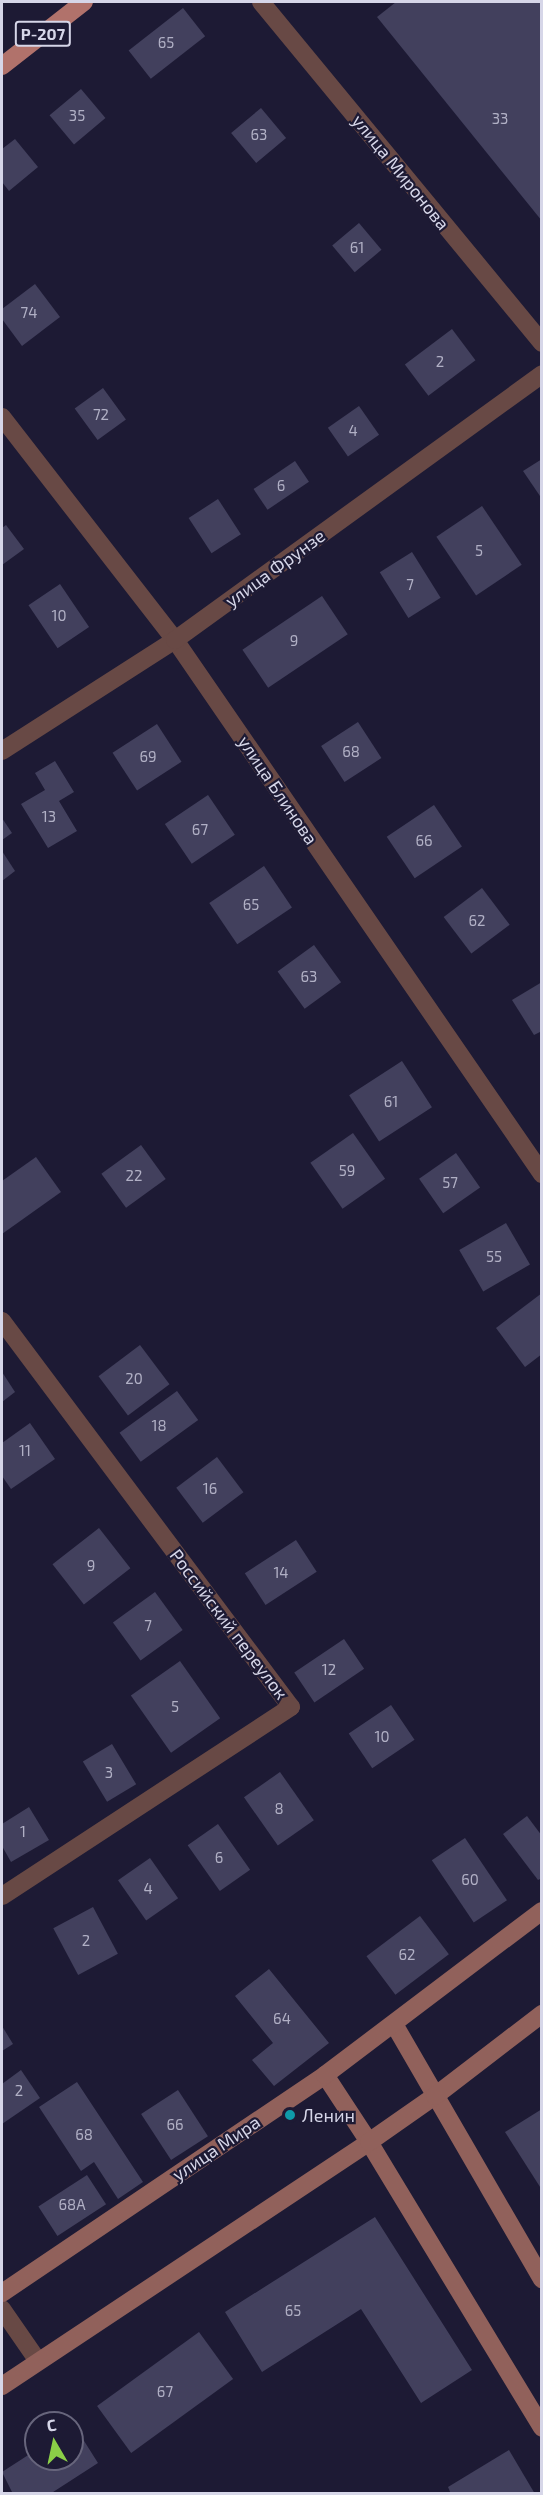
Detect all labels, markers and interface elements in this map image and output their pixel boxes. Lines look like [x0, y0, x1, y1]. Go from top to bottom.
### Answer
road number: Р-207 [15, 21, 72, 47]
house number: 65 [158, 34, 174, 52]
house number: 35 [69, 107, 85, 125]
street label: улица Миронова [348, 110, 454, 234]
house number: 33 [492, 110, 508, 128]
house number: 63 [251, 126, 267, 144]
house number: 61 [350, 239, 364, 257]
house number: 74 [21, 304, 37, 322]
house number: 2 [436, 353, 444, 371]
house number: 72 [93, 406, 109, 424]
house number: 4 [348, 422, 358, 440]
house number: 6 [277, 477, 285, 495]
street label: улица Фрунзе [221, 525, 329, 611]
house number: 5 [475, 542, 483, 560]
house number: 7 [406, 576, 414, 594]
house number: 10 [51, 607, 67, 625]
house number: 9 [290, 632, 298, 650]
street label: улица Блинова [234, 732, 322, 848]
house number: 68 [342, 743, 360, 761]
house number: 69 [139, 748, 157, 766]
house number: 13 [42, 808, 56, 826]
house number: 67 [192, 821, 208, 839]
house number: 66 [415, 832, 433, 850]
house number: 65 [243, 896, 259, 914]
house number: 62 [468, 912, 486, 930]
house number: 63 [301, 968, 317, 986]
house number: 61 [384, 1093, 398, 1111]
house number: 59 [339, 1162, 355, 1180]
house number: 22 [126, 1167, 142, 1185]
house number: 57 [442, 1174, 458, 1192]
house number: 55 [486, 1248, 502, 1266]
house number: 20 [125, 1370, 143, 1388]
house number: 18 [151, 1417, 167, 1435]
house number: 11 [19, 1442, 31, 1460]
house number: 16 [203, 1480, 217, 1498]
street label: Российский переулок [165, 1545, 293, 1703]
house number: 9 [87, 1557, 95, 1575]
house number: 14 [273, 1564, 289, 1582]
house number: 7 [144, 1617, 152, 1635]
house number: 12 [322, 1661, 336, 1679]
house number: 5 [171, 1698, 179, 1716]
house number: 10 [374, 1728, 390, 1746]
house number: 3 [105, 1764, 113, 1782]
house number: 8 [274, 1800, 284, 1818]
house number: 1 [20, 1823, 26, 1841]
house number: 6 [215, 1849, 223, 1867]
house number: 60 [461, 1871, 479, 1889]
house number: 4 [143, 1880, 153, 1898]
house number: 2 [82, 1932, 90, 1950]
house number: 62 [398, 1946, 416, 1964]
house number: 64 [273, 2010, 291, 2028]
house number: 2 [15, 2082, 23, 2100]
place label: Ленин [302, 2104, 355, 2126]
marker: Ленин [283, 2108, 297, 2122]
street label: улица Мира [168, 2111, 264, 2185]
house number: 66 [166, 2116, 184, 2134]
house number: 68 [75, 2126, 93, 2144]
house number: 68А [58, 2196, 86, 2214]
house number: 65 [285, 2302, 301, 2320]
house number: 67 [157, 2383, 173, 2401]
north arrow [24, 2411, 84, 2471]
text: С [45, 2415, 58, 2435]

